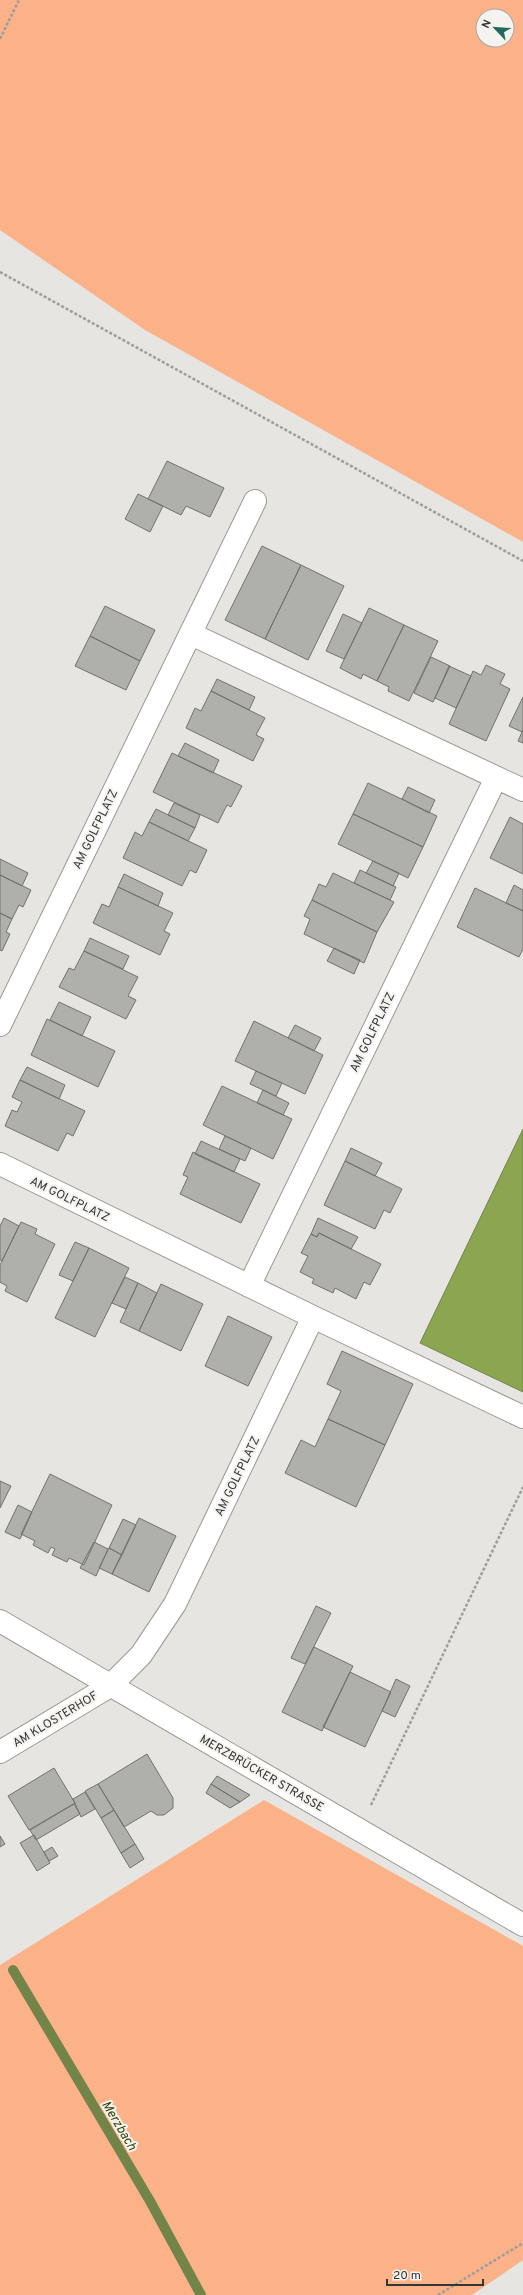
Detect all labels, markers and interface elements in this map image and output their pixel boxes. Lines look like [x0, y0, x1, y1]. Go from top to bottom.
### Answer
north arrow [475, 8, 515, 48]
text: N [479, 18, 495, 31]
street label: AM GOLFPLATZ [70, 787, 122, 872]
street label: AM GOLFPLATZ [347, 990, 399, 1075]
street label: AM GOLFPLATZ [27, 1174, 112, 1226]
street label: AM GOLFPLATZ [212, 1434, 264, 1519]
street label: AM KLOSTERHOF [10, 1688, 101, 1752]
street label: MERZBRÜCKER STRASSE [197, 1732, 326, 1816]
water label: Merzbach [97, 2098, 139, 2154]
scale bar [387, 2261, 483, 2287]
text: 20 m [393, 2268, 421, 2284]

